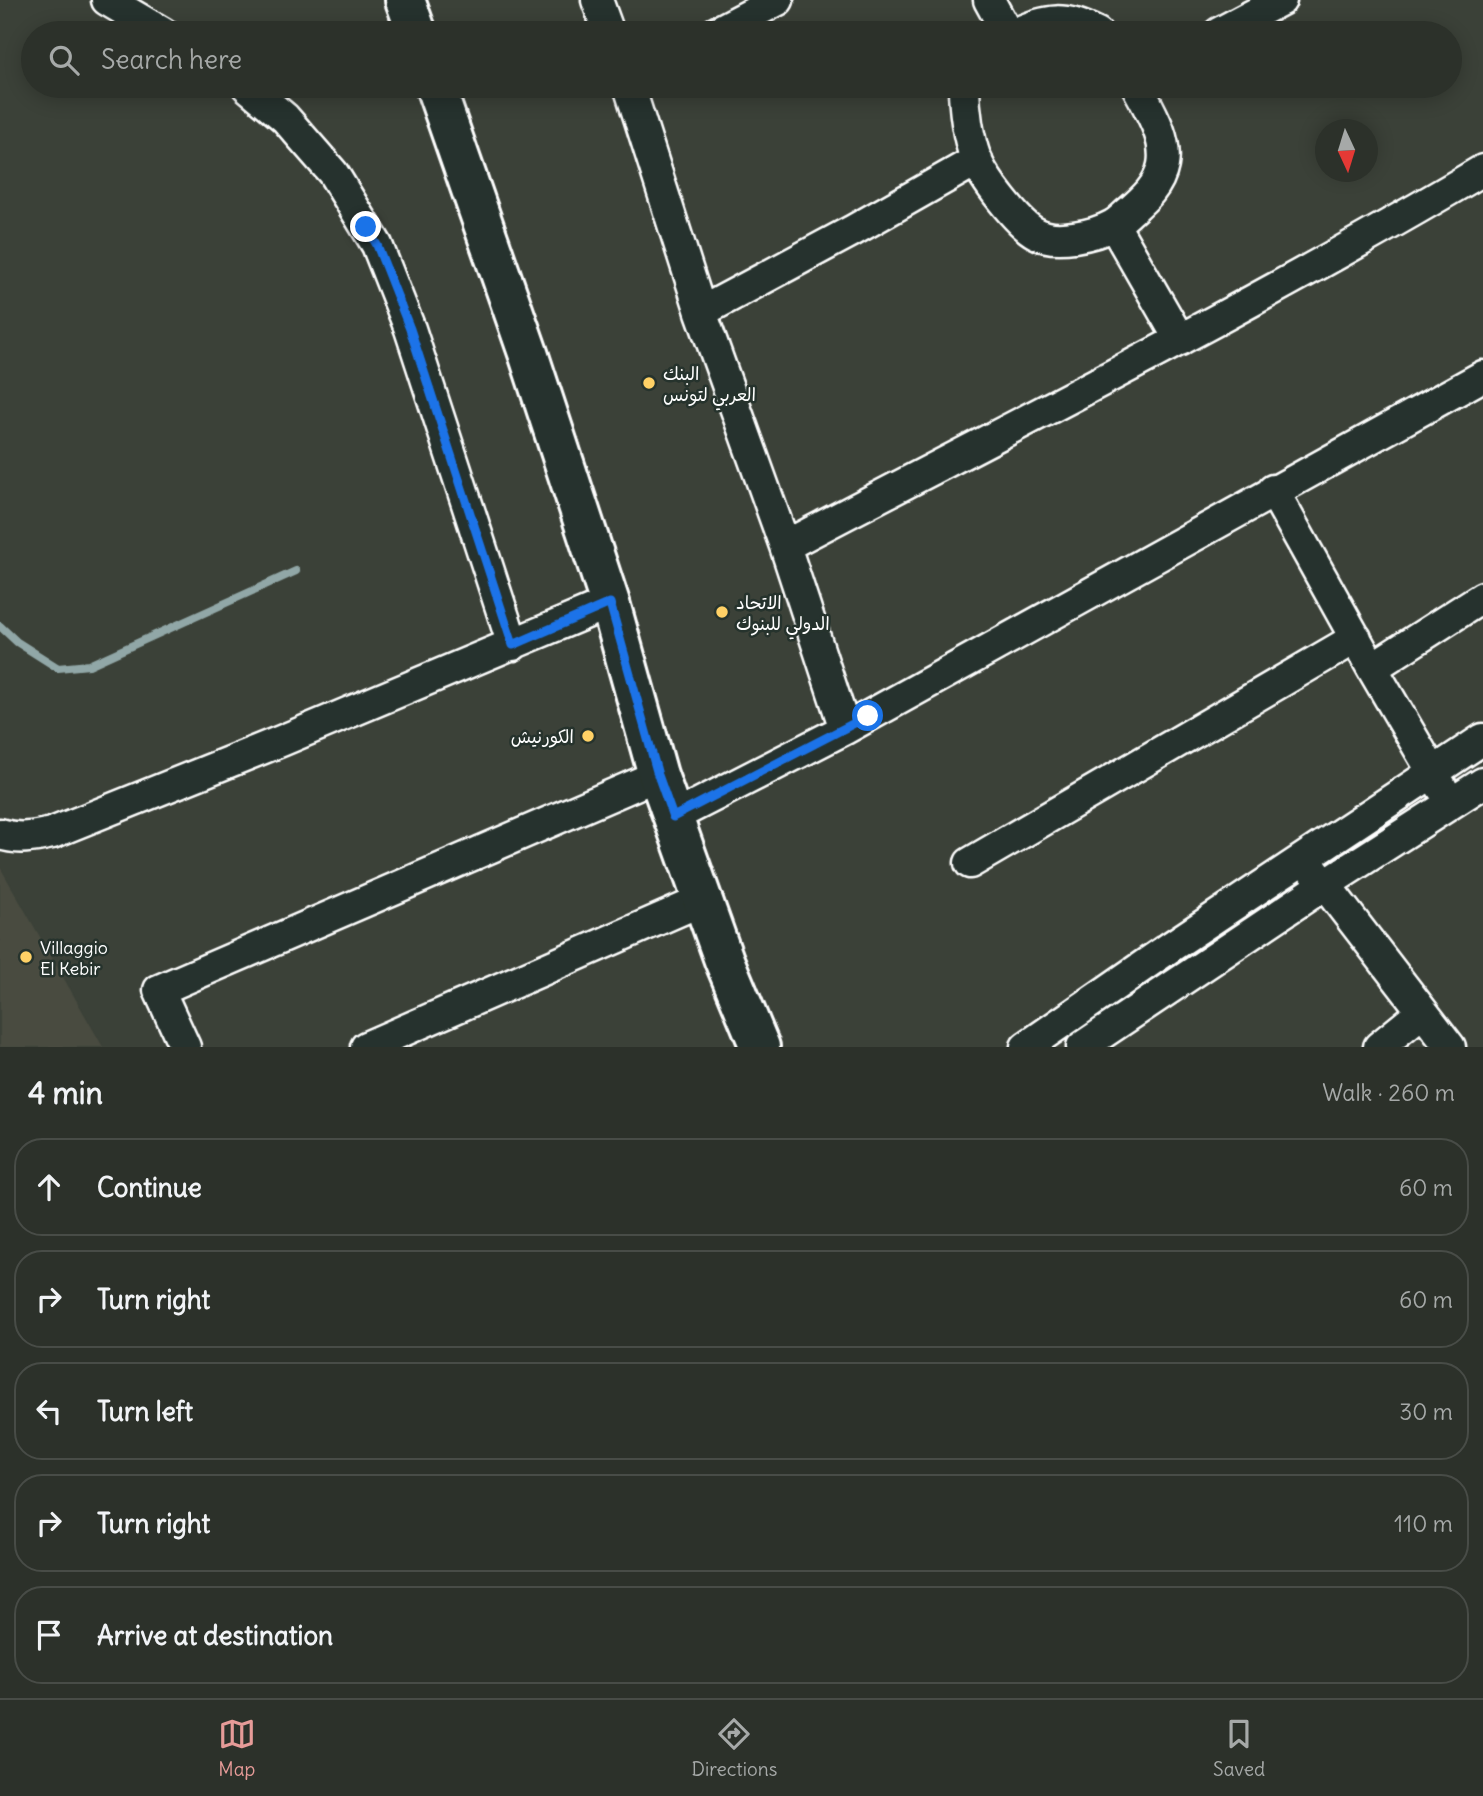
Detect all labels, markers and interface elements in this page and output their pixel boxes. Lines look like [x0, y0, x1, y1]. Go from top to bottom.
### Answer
search box [21, 21, 1462, 98]
icon: search [45, 41, 83, 79]
text: Search here [101, 43, 242, 76]
north arrow [1315, 119, 1378, 182]
route end [350, 211, 381, 242]
place label: البنك العربي لتونس [663, 362, 756, 411]
marker: البنك العربي لتونس [641, 375, 657, 391]
place label: الاتحاد الدولي للبنوك [736, 591, 830, 640]
marker: الاتحاد الدولي للبنوك [714, 604, 730, 620]
route start [852, 700, 883, 731]
place label: الكورنيش [511, 725, 574, 748]
marker: الكورنيش [580, 728, 596, 744]
place label: Villaggio El Kebir [40, 936, 108, 980]
marker: Villaggio El Kebir [18, 949, 34, 965]
text: 4 min [28, 1074, 103, 1112]
text: Walk · 260 m [1322, 1078, 1455, 1107]
icon: ahead [30, 1168, 68, 1206]
text: Continue [97, 1171, 202, 1204]
text: 60 m [1399, 1173, 1453, 1202]
icon: right [30, 1280, 68, 1318]
text: Turn right [97, 1283, 210, 1316]
text: 60 m [1399, 1285, 1453, 1314]
icon: left [30, 1392, 68, 1430]
text: Turn left [97, 1395, 193, 1428]
text: 30 m [1399, 1397, 1453, 1426]
icon: right [30, 1504, 68, 1542]
text: Turn right [97, 1507, 210, 1540]
text: 110 m [1394, 1509, 1453, 1538]
icon: arrive [30, 1616, 68, 1654]
text: Arrive at destination [97, 1619, 333, 1652]
tab: Map [218, 1715, 256, 1781]
tab: Directions [692, 1715, 777, 1781]
tab: Saved [1213, 1715, 1265, 1781]

